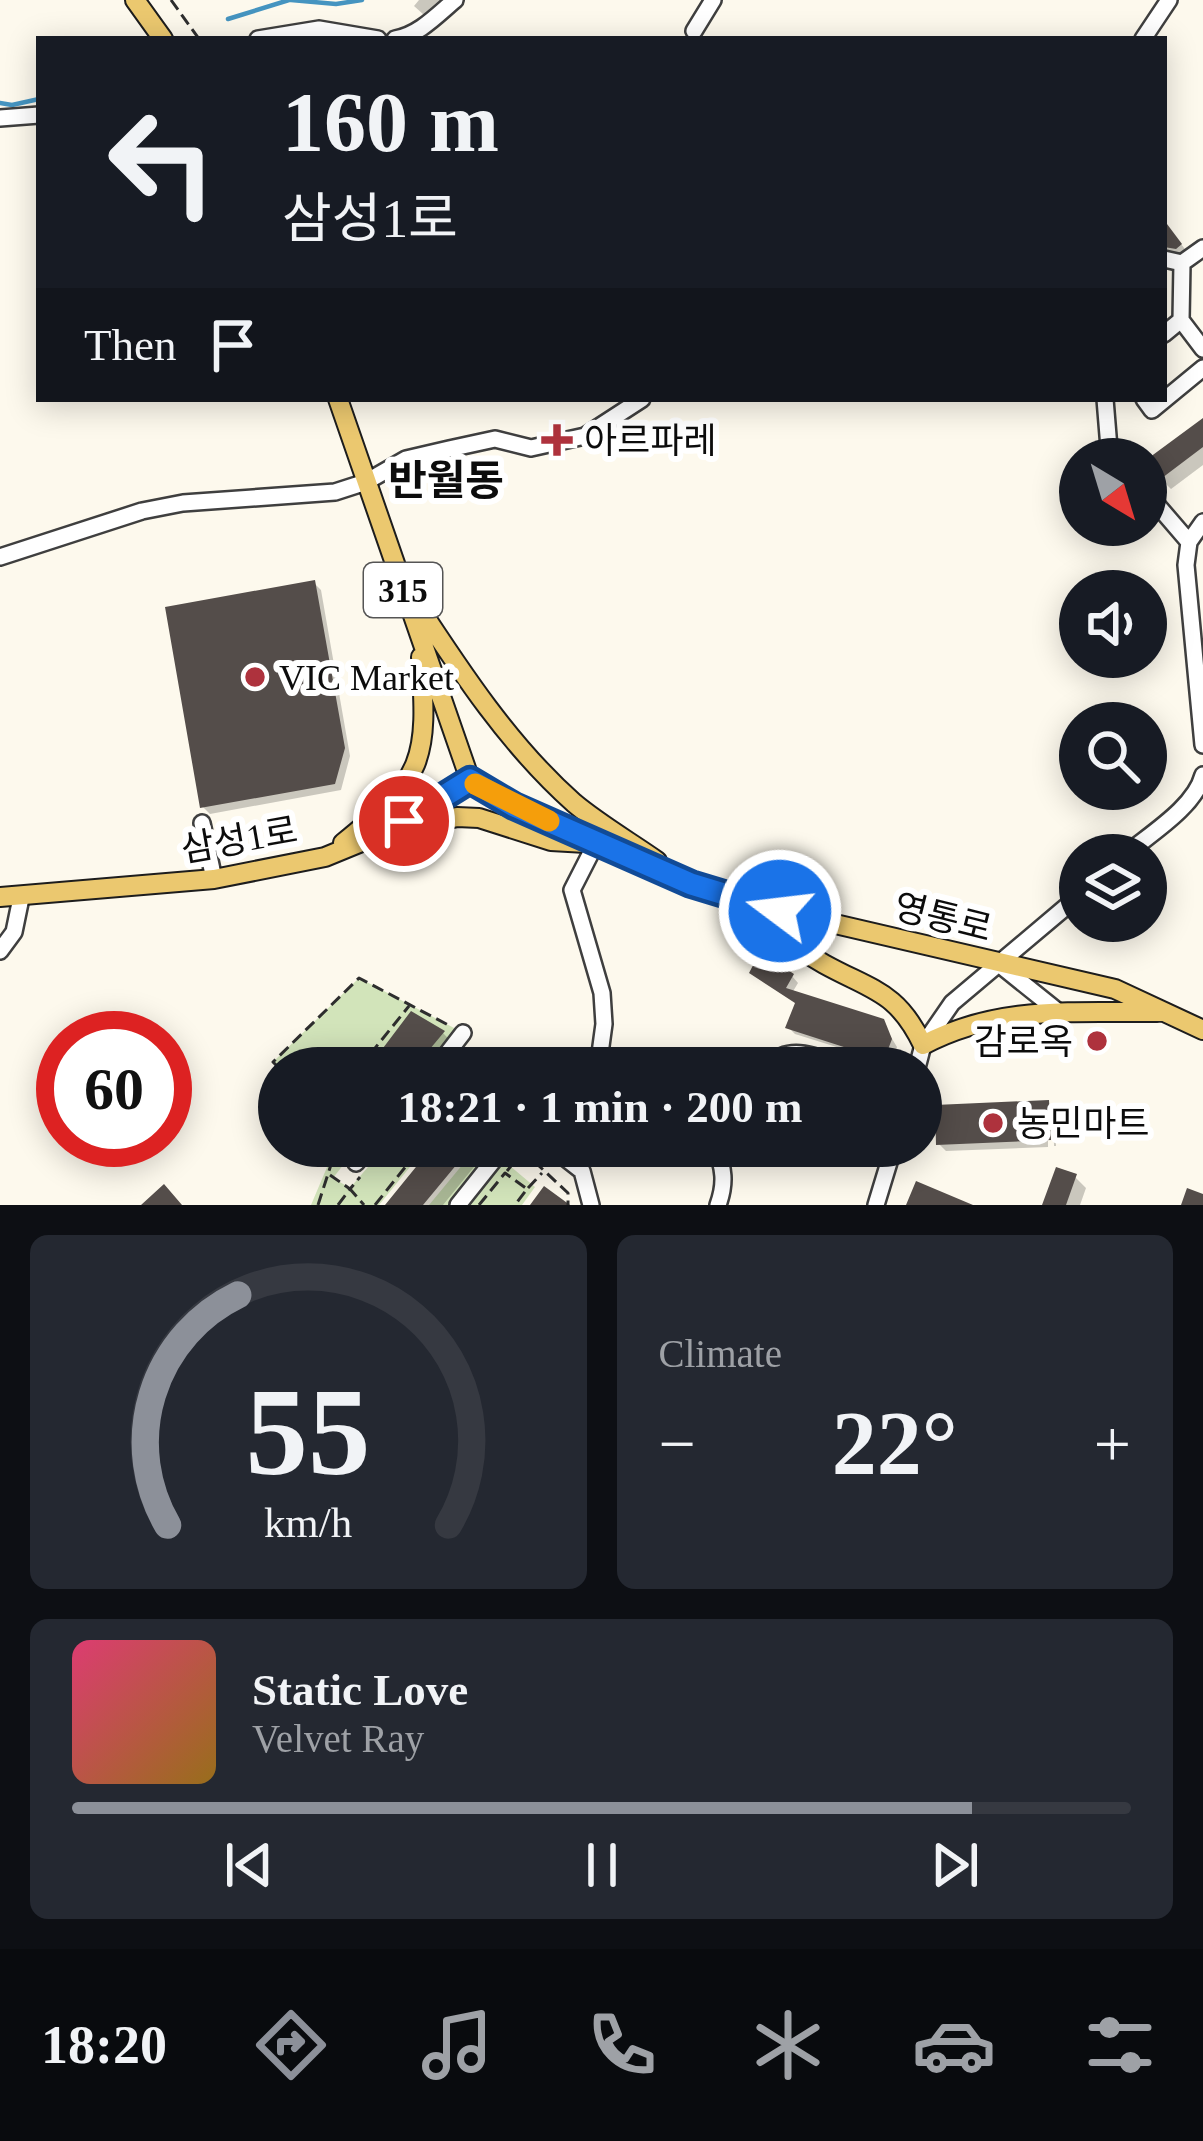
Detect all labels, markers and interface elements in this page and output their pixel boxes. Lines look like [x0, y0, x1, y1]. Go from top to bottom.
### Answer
text: 160 m [282, 76, 499, 169]
icon: left [84, 84, 240, 240]
text: 삼성1로 [282, 189, 458, 249]
icon: arrive [200, 312, 266, 378]
text: Then [84, 320, 176, 370]
place label: 아르파레 [584, 421, 716, 461]
marker: 아르파레 [541, 424, 573, 456]
north arrow [1059, 438, 1167, 546]
map controls [1059, 438, 1167, 942]
district label: 반월동 [388, 458, 504, 504]
road number: 315 [364, 563, 442, 617]
button: sound [1059, 570, 1167, 678]
place label: VIC Market [279, 658, 454, 698]
marker: VIC Market [242, 664, 268, 690]
button: search [1059, 702, 1167, 810]
pin [353, 770, 455, 872]
icon: arrive [371, 788, 437, 854]
street label: 삼성1로 [178, 810, 300, 870]
button: layers [1059, 834, 1167, 942]
position arrow [717, 848, 843, 974]
street label: 영통로 [890, 887, 996, 949]
speed limit sign: 60 [36, 1011, 192, 1167]
place label: 감로옥 [974, 1022, 1073, 1062]
marker: 감로옥 [1084, 1028, 1110, 1054]
text: 18:21 · 1 min · 200 m [398, 1082, 803, 1132]
place label: 농민마트 [1017, 1104, 1149, 1144]
marker: 농민마트 [980, 1110, 1006, 1136]
text: Climate [659, 1332, 782, 1375]
text: 55 [246, 1363, 371, 1501]
text: 22° [832, 1394, 958, 1493]
text: − [659, 1407, 696, 1480]
text: + [1094, 1407, 1131, 1480]
text: km/h [264, 1499, 352, 1546]
text: Static Love [252, 1665, 468, 1715]
text: Velvet Ray [252, 1717, 424, 1760]
icon: previous [216, 1832, 282, 1898]
icon: pause [569, 1832, 635, 1898]
icon: next [922, 1832, 988, 1898]
icon: directions [249, 2003, 333, 2087]
icon: music [415, 2003, 499, 2087]
icon: phone [580, 2003, 664, 2087]
icon: climate [746, 2003, 830, 2087]
icon: car [912, 2003, 996, 2087]
icon: filters [1078, 2003, 1162, 2087]
text: 18:20 [41, 2015, 167, 2075]

